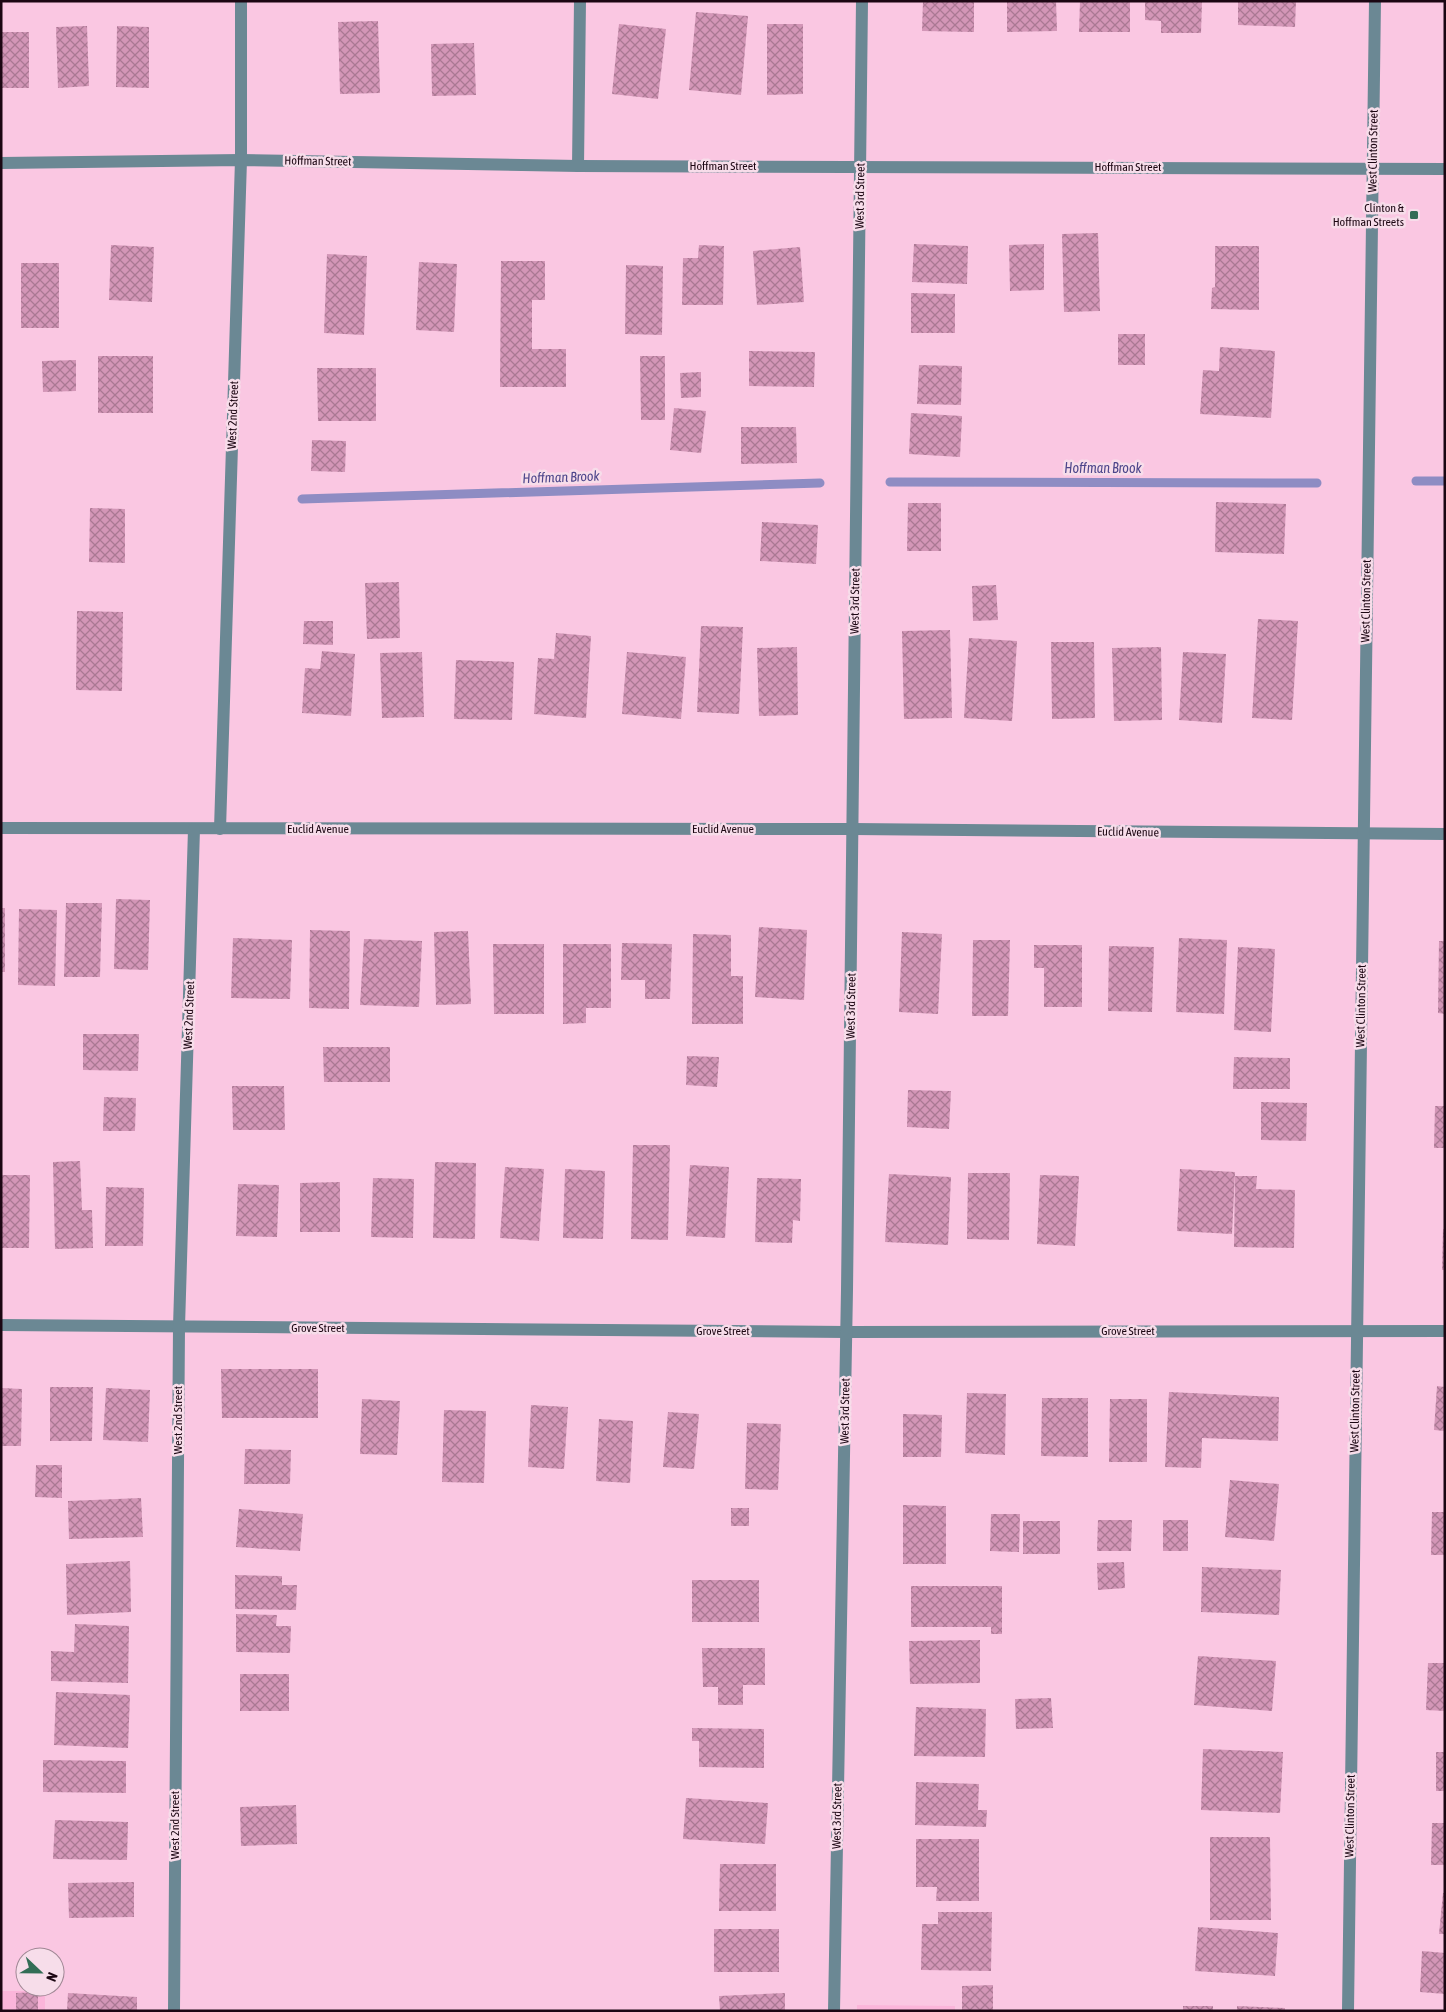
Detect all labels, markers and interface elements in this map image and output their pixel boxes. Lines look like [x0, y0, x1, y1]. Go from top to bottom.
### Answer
street label: West Clinton Street [1365, 109, 1381, 193]
street label: Hoffman Street [284, 153, 352, 169]
street label: Hoffman Street [689, 159, 757, 173]
street label: Hoffman Street [1094, 160, 1162, 174]
street label: West 3rd Street [852, 162, 868, 229]
place label: Clinton & Hoffman Streets [1333, 201, 1405, 229]
marker: Clinton & Hoffman Streets [1408, 209, 1420, 221]
street label: West 2nd Street [225, 380, 241, 449]
water label: Hoffman Brook [1064, 460, 1142, 476]
water label: Hoffman Brook [522, 468, 601, 486]
street label: West Clinton Street [1358, 559, 1374, 643]
street label: West 3rd Street [847, 567, 863, 634]
street label: Euclid Avenue [287, 822, 349, 836]
street label: Euclid Avenue [692, 822, 754, 836]
street label: Euclid Avenue [1097, 824, 1159, 840]
street label: West Clinton Street [1353, 964, 1369, 1048]
street label: West 3rd Street [843, 972, 859, 1039]
street label: West 2nd Street [181, 980, 197, 1049]
street label: Grove Street [291, 1321, 345, 1335]
street label: Grove Street [696, 1324, 750, 1338]
street label: Grove Street [1101, 1324, 1155, 1338]
street label: West Clinton Street [1347, 1369, 1363, 1453]
street label: West 3rd Street [837, 1377, 853, 1444]
street label: West 2nd Street [171, 1385, 185, 1454]
street label: West Clinton Street [1342, 1774, 1358, 1858]
street label: West 3rd Street [829, 1782, 845, 1849]
street label: West 2nd Street [168, 1790, 182, 1859]
north arrow [15, 1947, 65, 1997]
text: N [43, 1970, 61, 1984]

